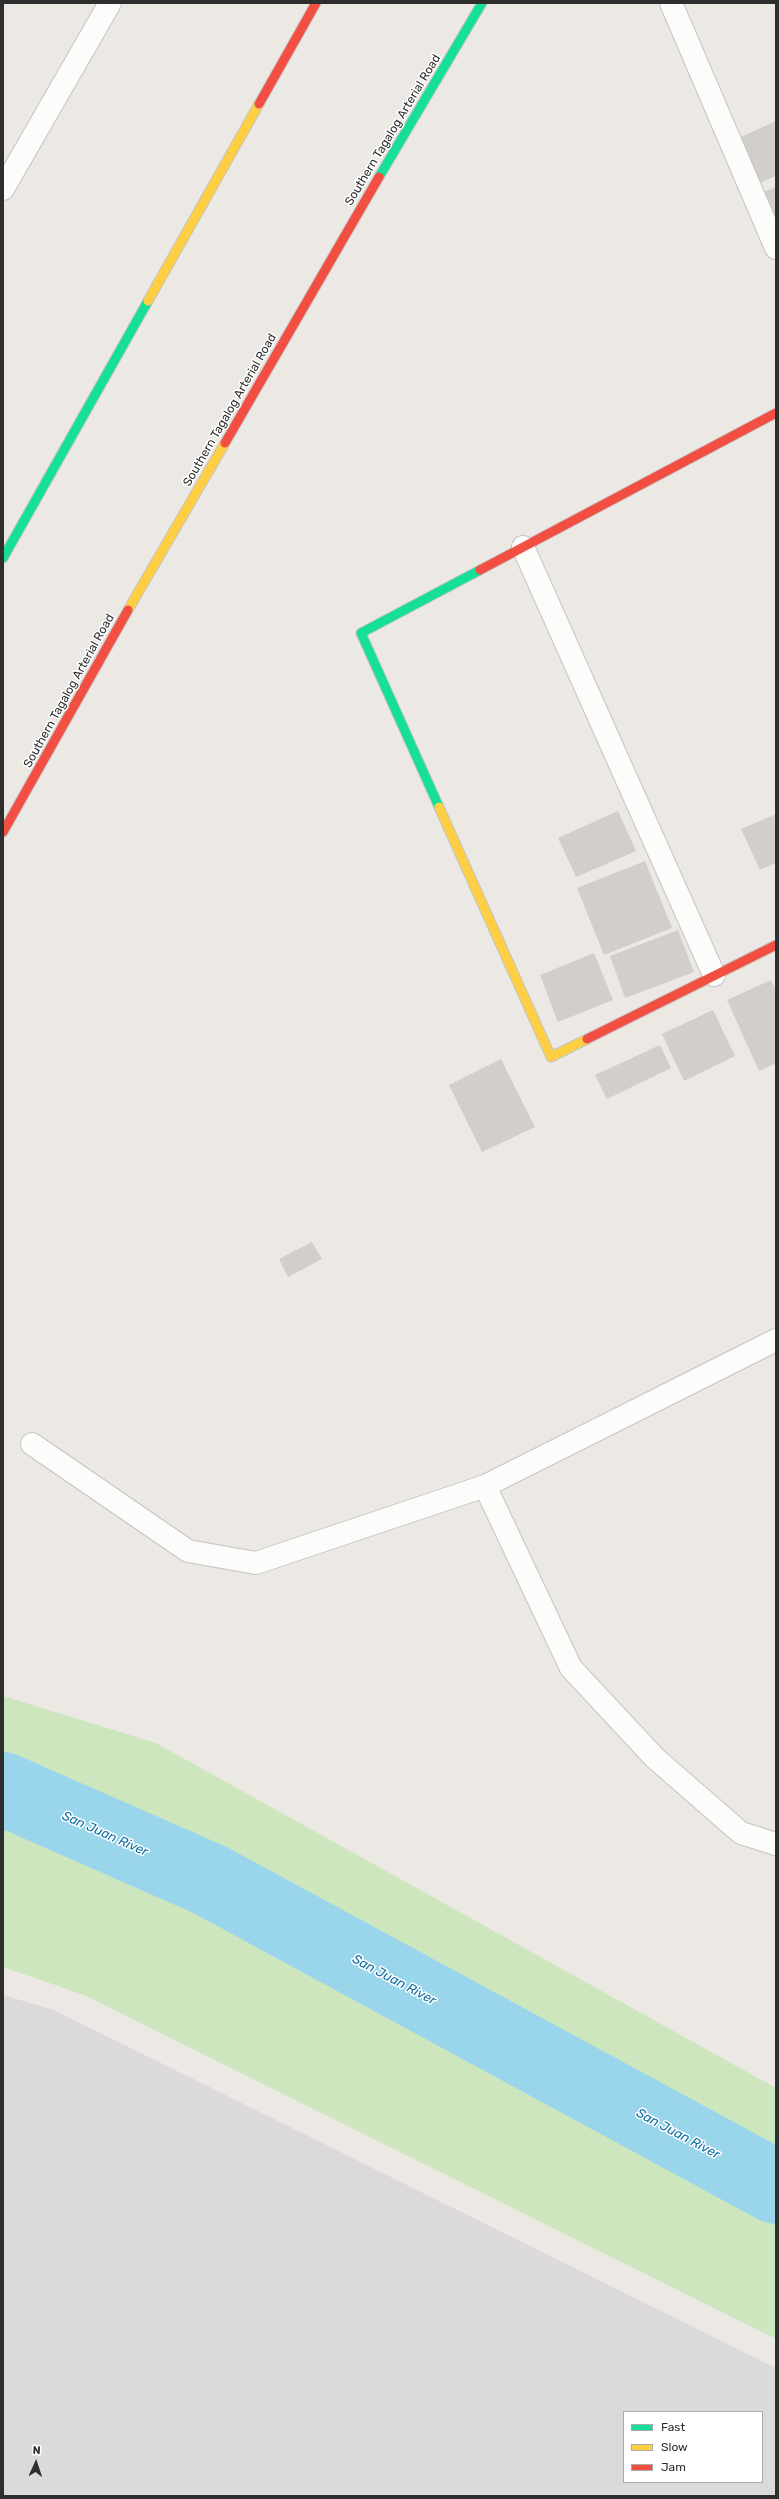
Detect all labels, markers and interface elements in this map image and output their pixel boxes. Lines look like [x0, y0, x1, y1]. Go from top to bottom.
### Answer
street label: Southern Tagalog Arterial Road [342, 52, 444, 208]
street label: Southern Tagalog Arterial Road [180, 331, 280, 489]
street label: Southern Tagalog Arterial Road [21, 612, 117, 770]
water label: San Juan River [60, 1808, 150, 1860]
water label: San Juan River [350, 1951, 438, 2009]
water label: San Juan River [634, 2105, 722, 2163]
legend [623, 2411, 763, 2483]
text: Fast [661, 2420, 685, 2434]
text: Slow [661, 2440, 688, 2454]
north arrow [16, 2443, 56, 2483]
text: N [32, 2444, 41, 2457]
text: Jam [661, 2460, 686, 2474]

